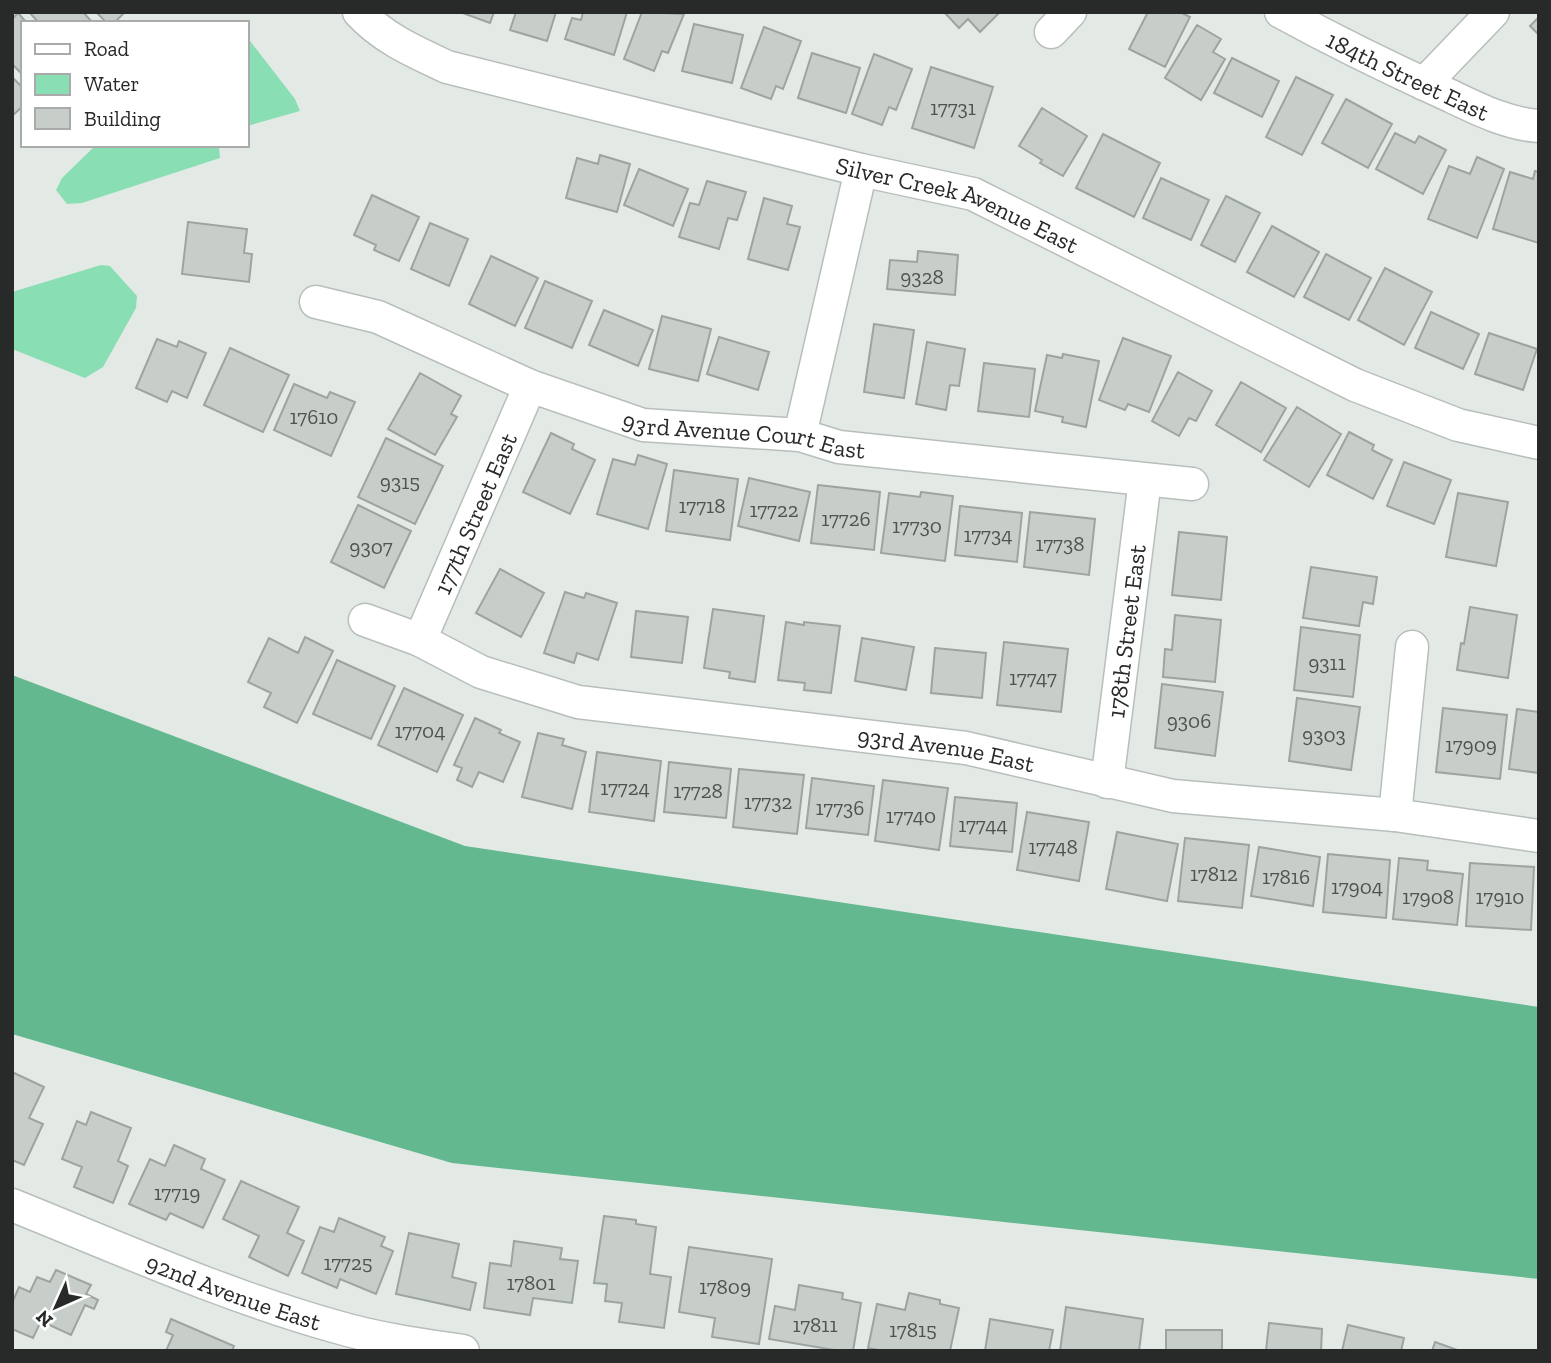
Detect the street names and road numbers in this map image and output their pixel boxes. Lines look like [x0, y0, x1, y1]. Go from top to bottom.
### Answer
street label: 184th Street East [1322, 24, 1494, 126]
street label: Silver Creek Avenue East [833, 150, 1084, 259]
street label: 93rd Avenue Court East [619, 405, 867, 464]
street label: 177th Street East [427, 428, 523, 598]
street label: 178th Street East [1101, 543, 1151, 720]
street label: 93rd Avenue East [856, 721, 1037, 778]
street label: 92nd Avenue East [142, 1247, 324, 1336]

